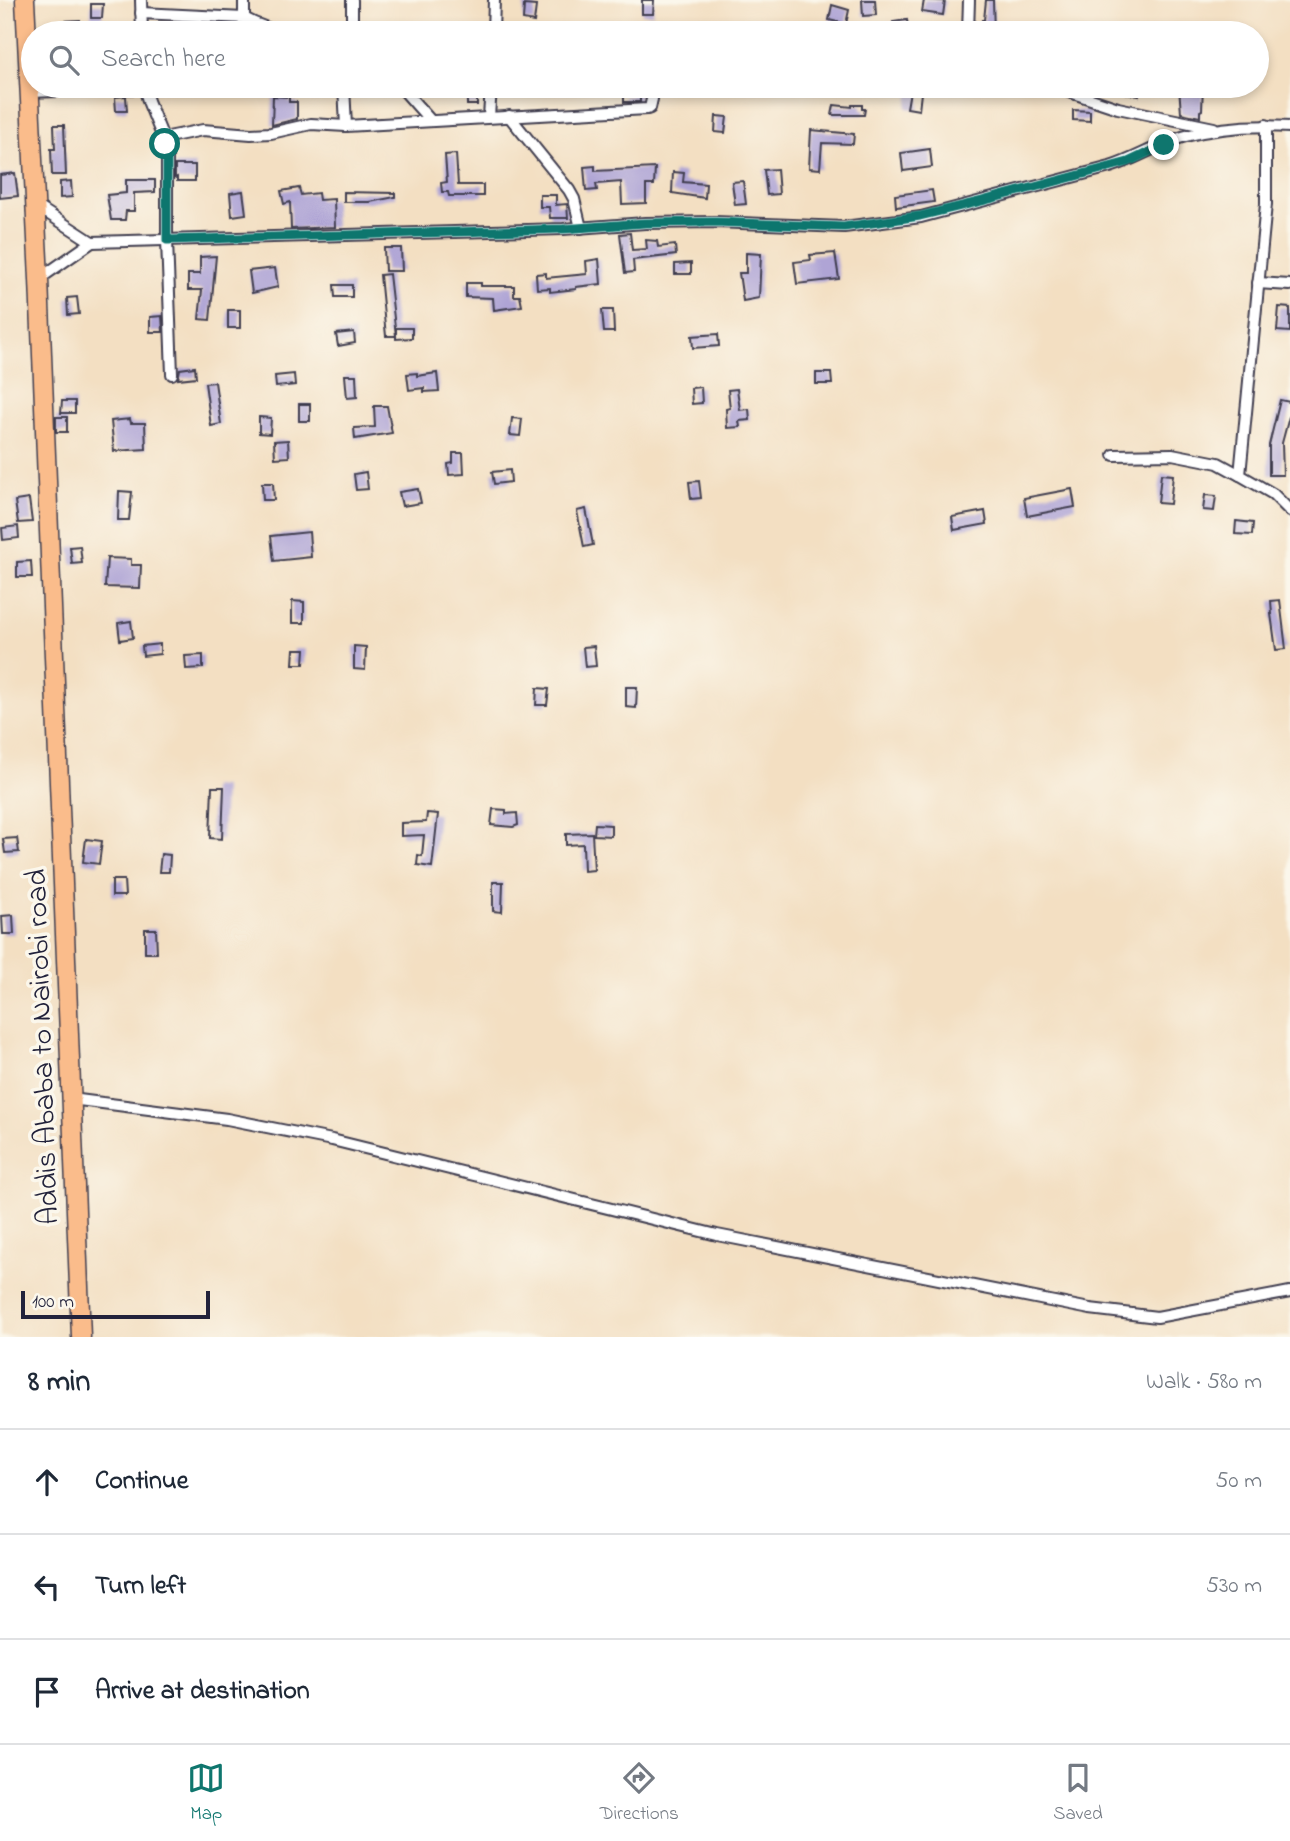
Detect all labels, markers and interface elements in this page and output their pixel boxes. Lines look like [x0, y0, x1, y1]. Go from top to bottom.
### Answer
search box [21, 21, 1269, 98]
icon: search [45, 41, 83, 79]
text: Search here [101, 41, 226, 79]
route start [149, 128, 180, 159]
route end [1148, 129, 1179, 160]
street label: Addis Ababa to Nairobi road [16, 868, 72, 1226]
scale bar [21, 1288, 210, 1320]
text: 100 m [32, 1289, 74, 1316]
text: 8 min [28, 1361, 90, 1405]
text: Walk · 580 m [1146, 1366, 1262, 1399]
icon: ahead [28, 1463, 66, 1501]
text: Continue [95, 1463, 188, 1501]
text: 50 m [1215, 1465, 1262, 1498]
icon: left [28, 1568, 66, 1606]
text: Turn left [95, 1568, 186, 1606]
text: 530 m [1206, 1570, 1262, 1603]
icon: arrive [28, 1673, 66, 1711]
text: Arrive at destination [95, 1673, 310, 1711]
tab: Map [187, 1759, 225, 1828]
tab: Directions [600, 1759, 679, 1828]
tab: Saved [1053, 1759, 1103, 1828]

